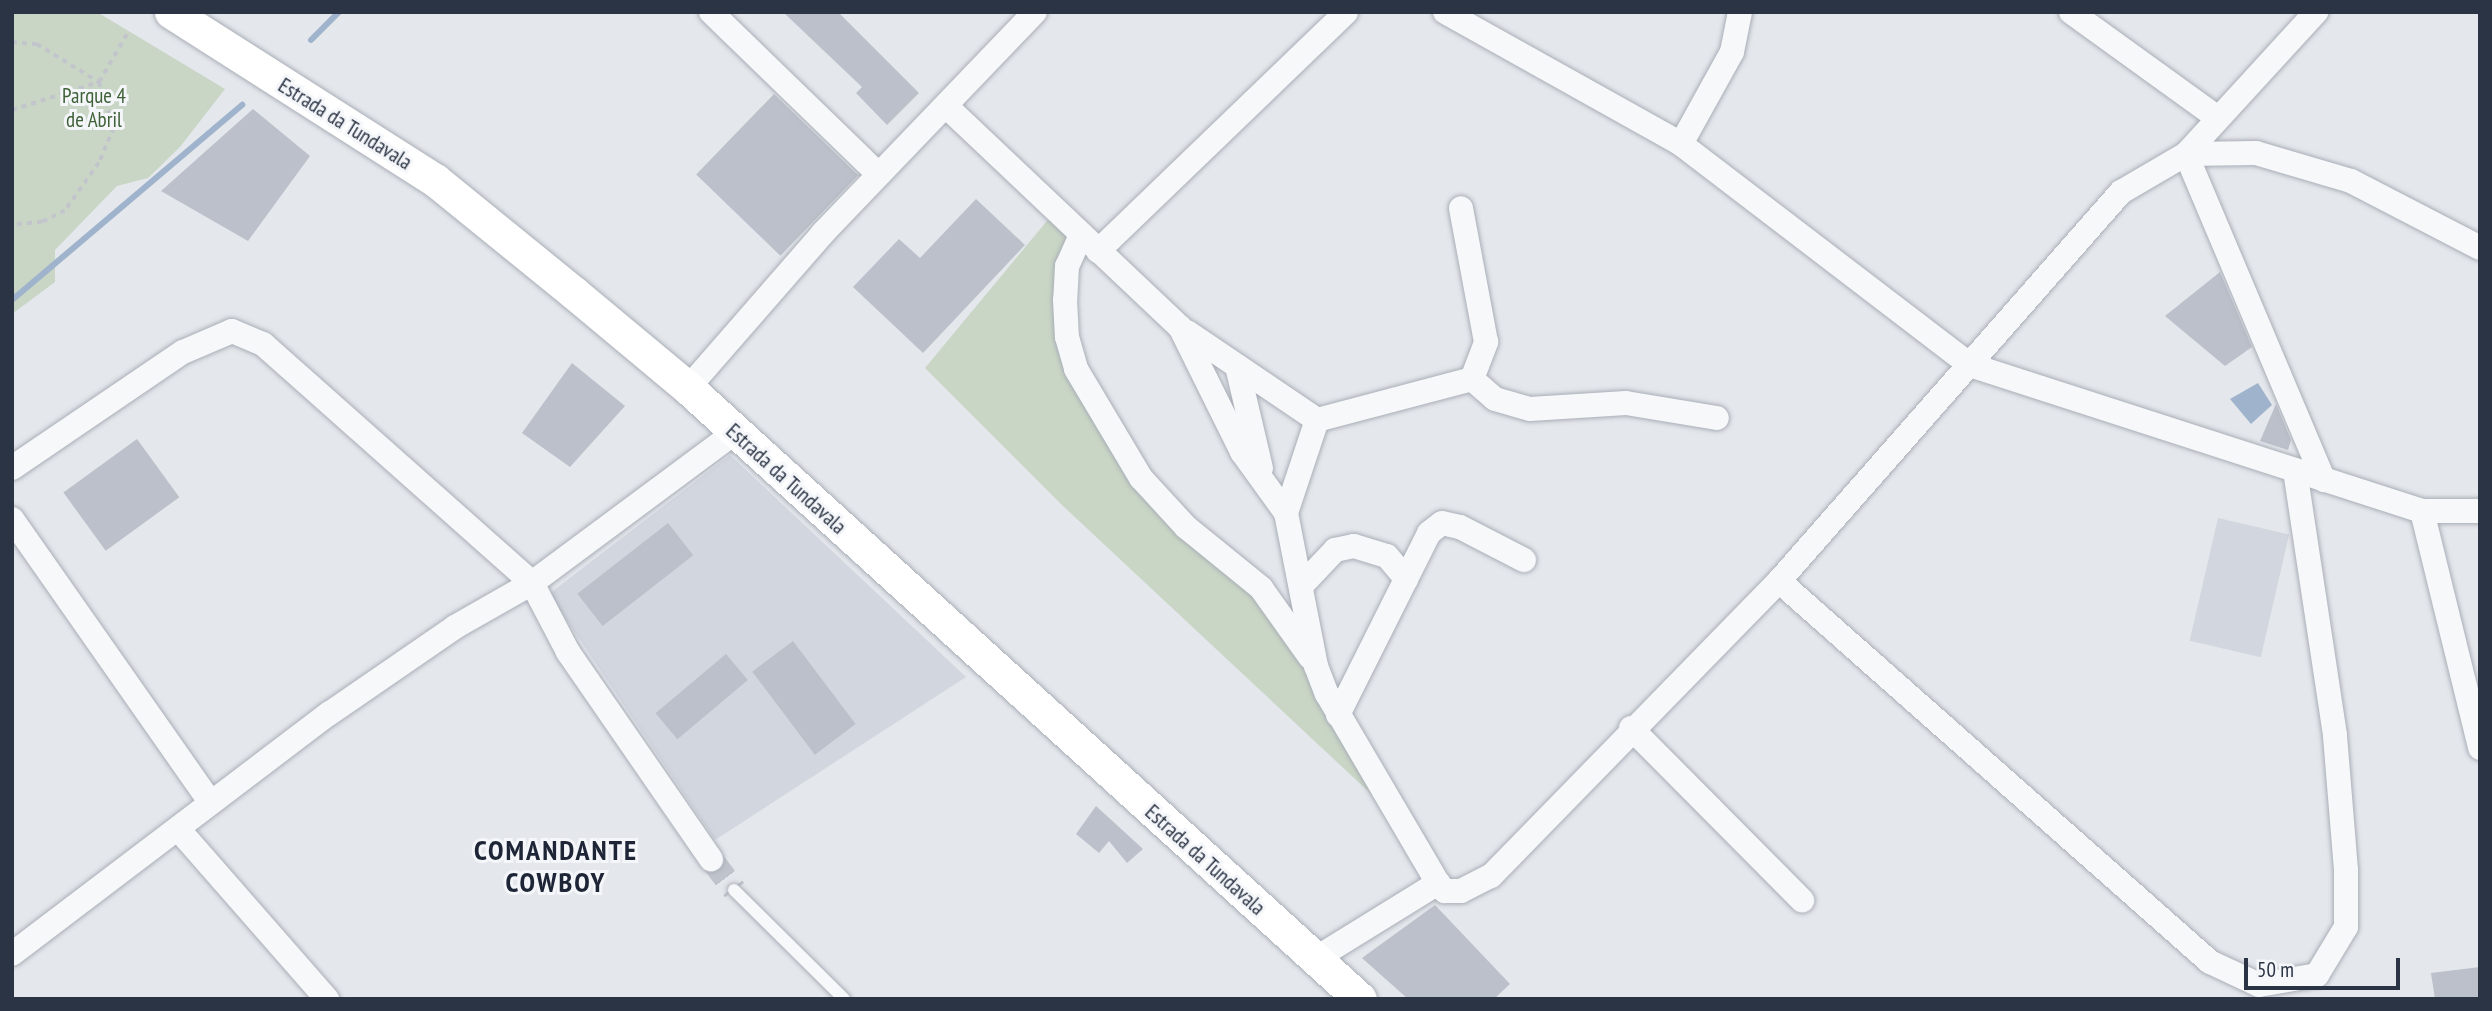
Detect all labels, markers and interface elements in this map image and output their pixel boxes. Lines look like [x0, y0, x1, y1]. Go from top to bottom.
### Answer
street label: Estrada da Tundavala [273, 73, 417, 175]
park label: Parque 4 de Abril [62, 83, 126, 133]
street label: Estrada da Tundavala [721, 418, 851, 540]
street label: Estrada da Tundavala [1140, 799, 1270, 921]
district label: COMANDANTE COWBOY [475, 833, 637, 899]
scale bar [2247, 944, 2403, 988]
text: 50 m [2257, 956, 2294, 983]

